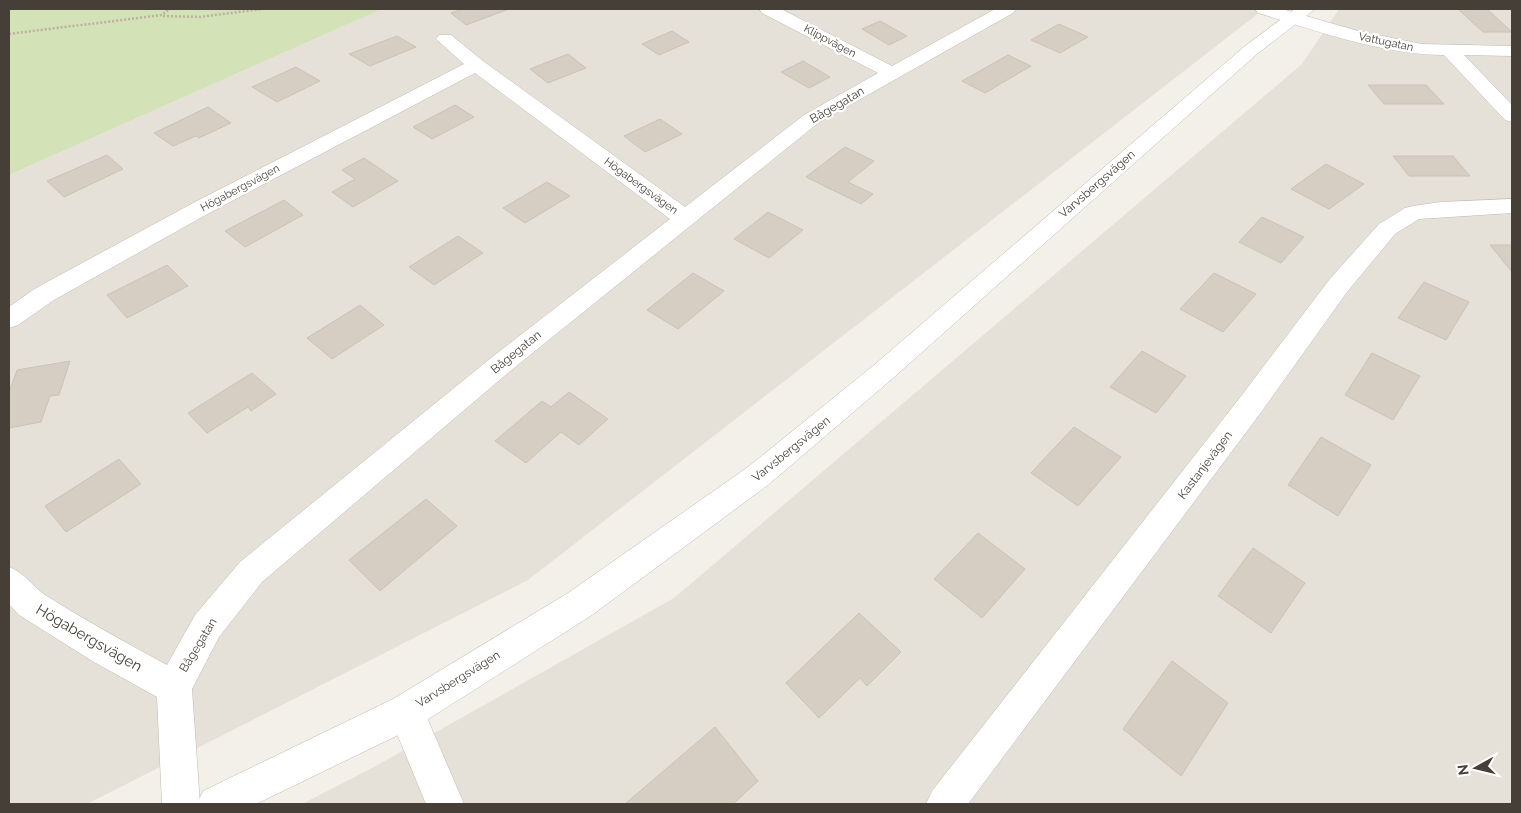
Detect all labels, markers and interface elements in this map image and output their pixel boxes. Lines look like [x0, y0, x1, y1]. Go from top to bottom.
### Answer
street label: Klippvägen [802, 22, 858, 60]
street label: Vattugatan [1357, 30, 1415, 54]
street label: Bågegatan [807, 84, 867, 126]
street label: Varvsbergsvägen [1056, 147, 1138, 221]
street label: Högabergsvägen [602, 155, 680, 217]
street label: Högabergsvägen [198, 162, 282, 214]
street label: Bågegatan [488, 328, 544, 376]
street label: Varvsbergsvägen [749, 413, 833, 485]
street label: Kastanjevägen [1175, 428, 1235, 502]
street label: Högabergsvägen [33, 600, 145, 676]
street label: Bågegatan [176, 615, 220, 675]
street label: Varvsbergsvägen [414, 648, 502, 710]
north arrow [1451, 743, 1501, 793]
text: N [1454, 763, 1472, 776]

